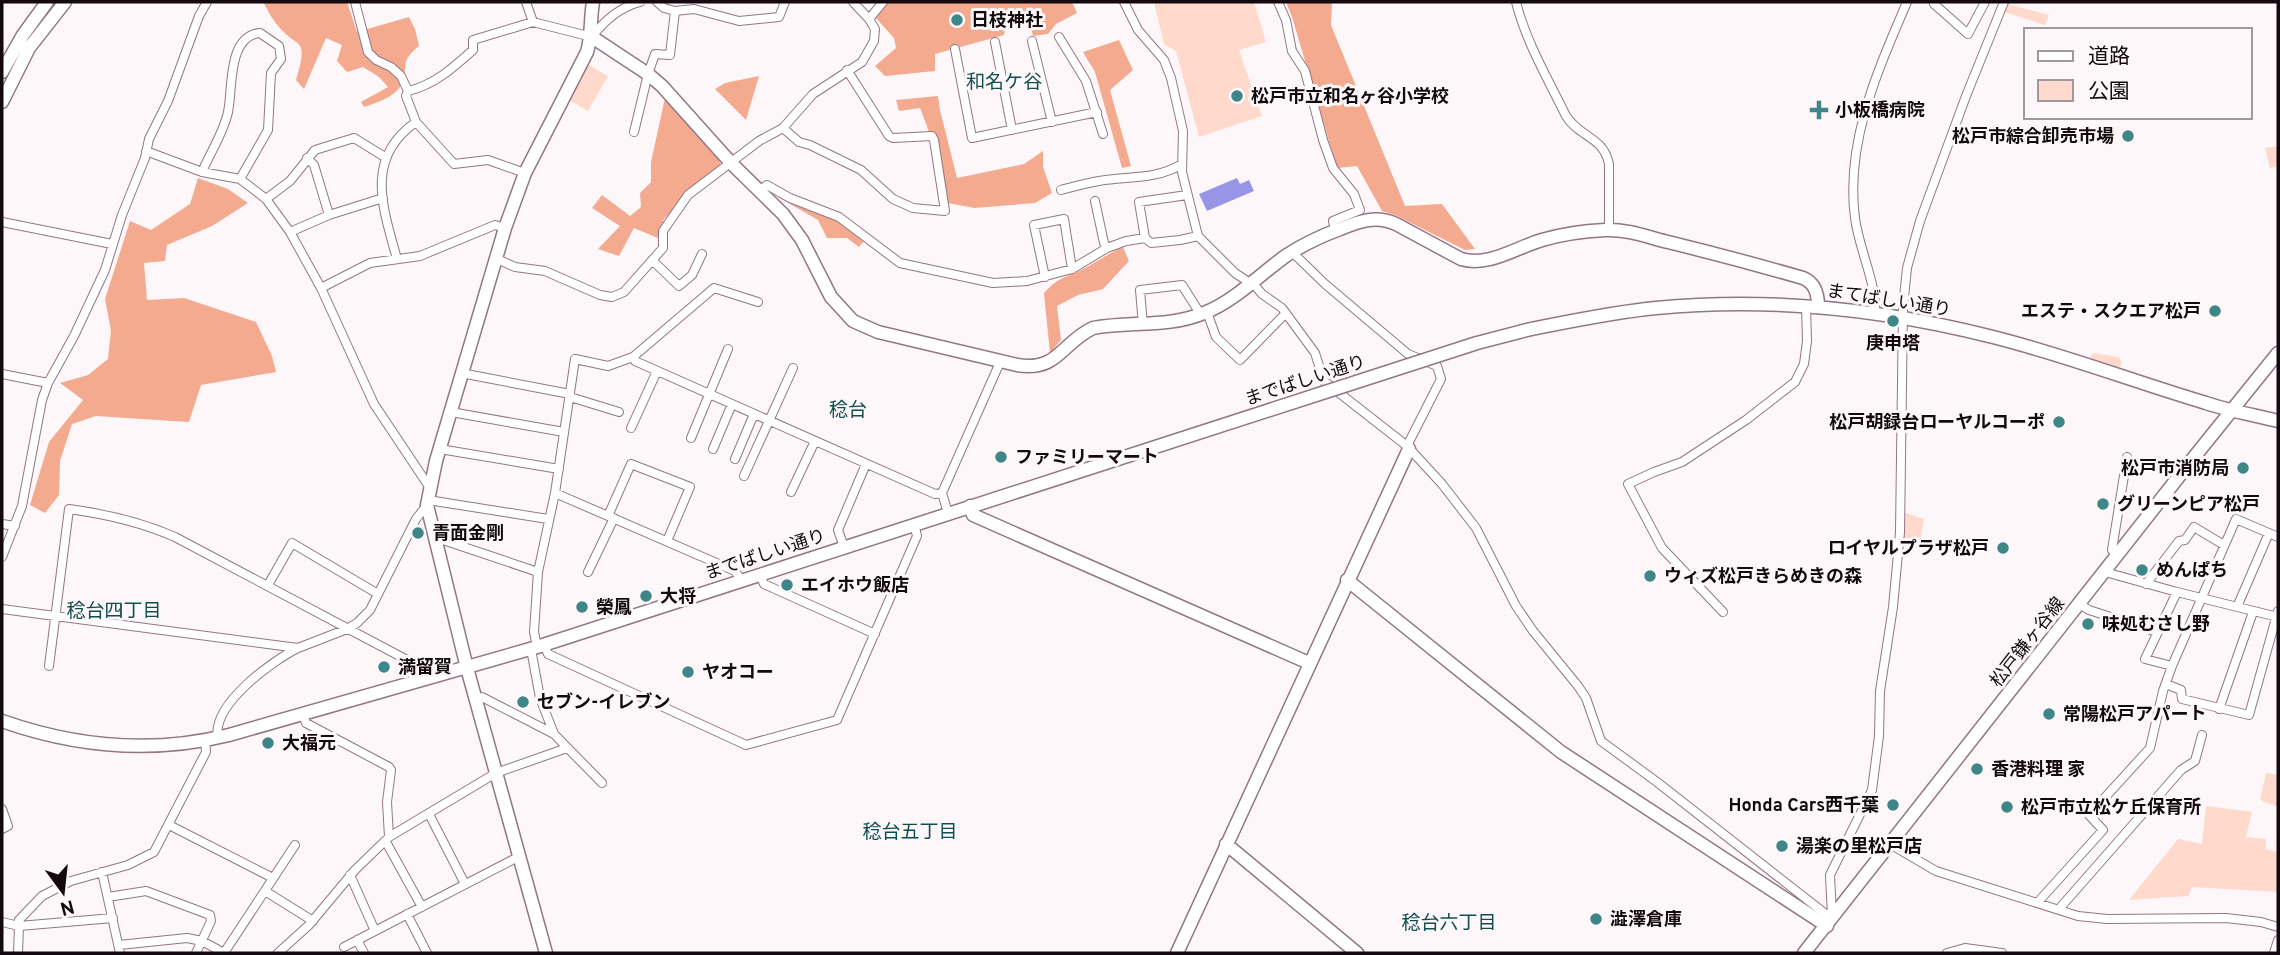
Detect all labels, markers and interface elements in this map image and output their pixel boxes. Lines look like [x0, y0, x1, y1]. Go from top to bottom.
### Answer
place label: 日枝神社 [971, 10, 1043, 33]
marker: 日枝神社 [949, 12, 965, 28]
legend [2024, 28, 2252, 119]
text: 道路 [2088, 44, 2130, 71]
district label: 和名ケ谷 [966, 71, 1042, 95]
text: 公園 [2088, 79, 2130, 106]
place label: 松戸市立和名ヶ谷小学校 [1251, 86, 1449, 109]
marker: 松戸市立和名ヶ谷小学校 [1229, 88, 1245, 104]
marker: 小板橋病院 [1809, 100, 1829, 120]
place label: 小板橋病院 [1835, 100, 1925, 123]
place label: 松戸市綜合卸売市場 [1952, 125, 2114, 149]
marker: 松戸市綜合卸売市場 [2120, 128, 2136, 144]
street label: まてばしい通り [1825, 280, 1953, 323]
place label: エステ・スクエア松戸 [2021, 301, 2201, 324]
marker: エステ・スクエア松戸 [2207, 303, 2223, 319]
marker: 庚申塔 [1885, 313, 1901, 329]
place label: 庚申塔 [1866, 333, 1920, 356]
street label: までばしい通り [1242, 351, 1369, 412]
district label: 稔台 [829, 399, 867, 423]
place label: 松戸胡録台ローヤルコーポ [1829, 412, 2045, 435]
marker: 松戸胡録台ローヤルコーポ [2051, 414, 2067, 430]
place label: ファミリーマート [1015, 447, 1159, 470]
marker: ファミリーマート [993, 449, 1009, 465]
place label: 松戸市消防局 [2121, 458, 2229, 481]
marker: 松戸市消防局 [2235, 460, 2251, 476]
place label: グリーンピア松戸 [2117, 494, 2260, 517]
marker: グリーンピア松戸 [2095, 496, 2111, 512]
place label: 青面金剛 [432, 523, 504, 546]
marker: 青面金剛 [410, 525, 426, 541]
street label: までばしい通り [702, 525, 829, 586]
place label: ロイヤルプラザ松戸 [1828, 538, 1989, 561]
marker: ロイヤルプラザ松戸 [1995, 540, 2011, 556]
place label: めんぱち [2156, 560, 2228, 583]
marker: めんぱち [2134, 562, 2150, 578]
place label: ウィズ松戸きらめきの森 [1664, 566, 1862, 589]
marker: ウィズ松戸きらめきの森 [1642, 568, 1658, 584]
place label: エイホウ飯店 [801, 575, 909, 598]
marker: エイホウ飯店 [779, 577, 795, 593]
place label: 大将 [660, 586, 696, 609]
marker: 大将 [638, 588, 654, 604]
street label: 松戸鎌ヶ谷線 [1986, 593, 2070, 693]
place label: 榮鳳 [596, 597, 632, 620]
marker: 榮鳳 [574, 599, 590, 615]
district label: 稔台四丁目 [66, 600, 162, 624]
place label: 味処むさし野 [2102, 614, 2210, 637]
marker: 味処むさし野 [2080, 616, 2096, 632]
place label: 満留賀 [398, 657, 452, 680]
marker: 満留賀 [376, 659, 392, 675]
place label: ヤオコー [702, 662, 774, 685]
marker: ヤオコー [680, 664, 696, 680]
place label: セブン-イレブン [537, 692, 670, 715]
marker: セブン-イレブン [515, 694, 531, 710]
place label: 常陽松戸アパート [2063, 704, 2207, 727]
marker: 常陽松戸アパート [2041, 706, 2057, 722]
place label: 大福元 [282, 733, 336, 756]
marker: 大福元 [260, 735, 276, 751]
place label: 香港料理 家 [1991, 759, 2086, 782]
marker: 香港料理 家 [1969, 761, 1985, 777]
place label: Honda Cars西千葉 [1729, 795, 1879, 818]
marker: Honda Cars西千葉 [1885, 797, 1901, 813]
place label: 松戸市立松ケ丘保育所 [2021, 797, 2201, 820]
marker: 松戸市立松ケ丘保育所 [1999, 799, 2015, 815]
district label: 稔台五丁目 [862, 821, 958, 845]
place label: 湯楽の里松戸店 [1796, 836, 1922, 859]
marker: 湯楽の里松戸店 [1774, 838, 1790, 854]
north arrow [28, 857, 98, 927]
text: N [57, 893, 77, 920]
place label: 澁澤倉庫 [1610, 909, 1682, 932]
marker: 澁澤倉庫 [1588, 911, 1604, 927]
district label: 稔台六丁目 [1401, 912, 1497, 936]

